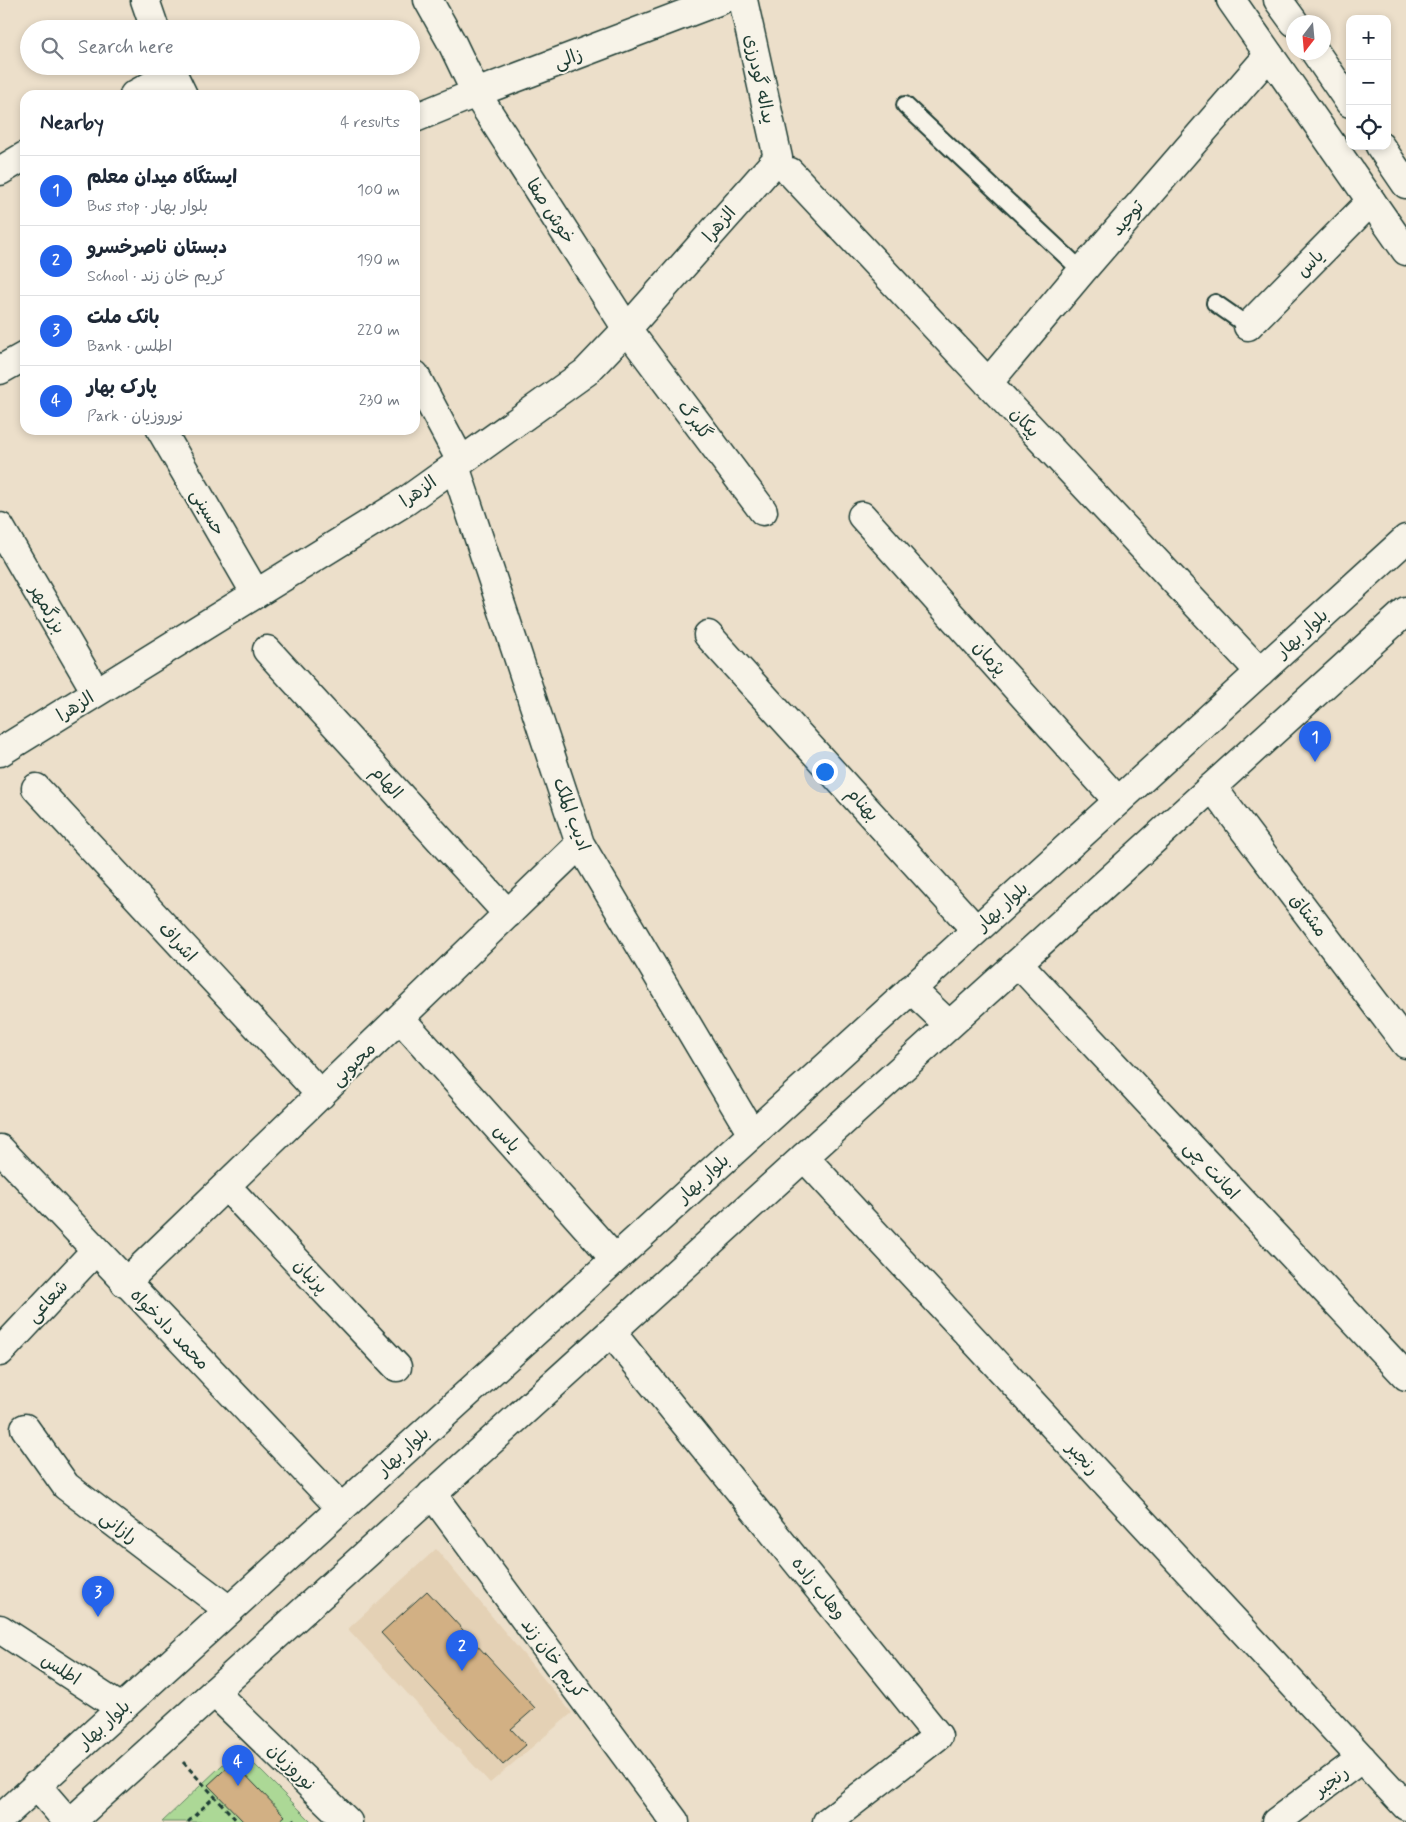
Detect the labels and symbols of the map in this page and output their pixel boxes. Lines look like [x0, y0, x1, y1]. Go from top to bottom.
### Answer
north arrow [1286, 15, 1331, 60]
street label: یداله گودرزی [738, 32, 780, 126]
street label: زالی [551, 43, 586, 75]
street label: خوش صفا [520, 174, 580, 249]
street label: توحید [1106, 195, 1150, 242]
street label: الزهرا [698, 202, 742, 248]
street label: یاس [1291, 244, 1330, 283]
street label: گلبرگ [672, 396, 717, 445]
street label: پیکان [1004, 402, 1044, 443]
street label: الزهرا [395, 470, 442, 513]
street label: حسینی [184, 485, 230, 540]
street label: بزرگمهر [22, 579, 71, 638]
street label: بلوار بهار [1270, 604, 1334, 665]
street label: پژمان [967, 636, 1011, 681]
street label: الزهرا [52, 686, 99, 728]
pin: 1 [1299, 721, 1331, 762]
your location [812, 759, 838, 785]
street label: الهام [364, 761, 408, 805]
street label: ادیب الملک [547, 774, 595, 854]
street label: بهنام [840, 782, 884, 828]
street label: بلوار بهار [970, 877, 1034, 938]
street label: مشتاق [1284, 889, 1332, 942]
street label: اشراف [153, 918, 202, 968]
street label: محبوبی [326, 1037, 381, 1092]
street label: یاس [487, 1119, 525, 1158]
street label: امانت چی [1178, 1136, 1245, 1205]
street label: بلوار بهار [671, 1149, 735, 1210]
street label: پرنیان [288, 1254, 333, 1299]
street label: شعاعی [22, 1275, 74, 1328]
street label: محمد دادخواه [124, 1284, 214, 1376]
street label: بلوار بهار [371, 1422, 435, 1483]
street label: رنجبر [1059, 1435, 1104, 1481]
street label: رازانی [95, 1506, 142, 1550]
street label: وهاب زاده [785, 1552, 851, 1625]
pin: 3 [82, 1576, 114, 1617]
street label: کریم خان زند [514, 1613, 592, 1705]
pin: 2 [446, 1630, 478, 1671]
street label: اطلس [36, 1648, 85, 1691]
street label: بلوار بهار [72, 1695, 136, 1756]
street label: نوروزیان [262, 1739, 321, 1797]
pin: 4 [222, 1745, 254, 1786]
street label: رنجبر [1308, 1761, 1354, 1804]

